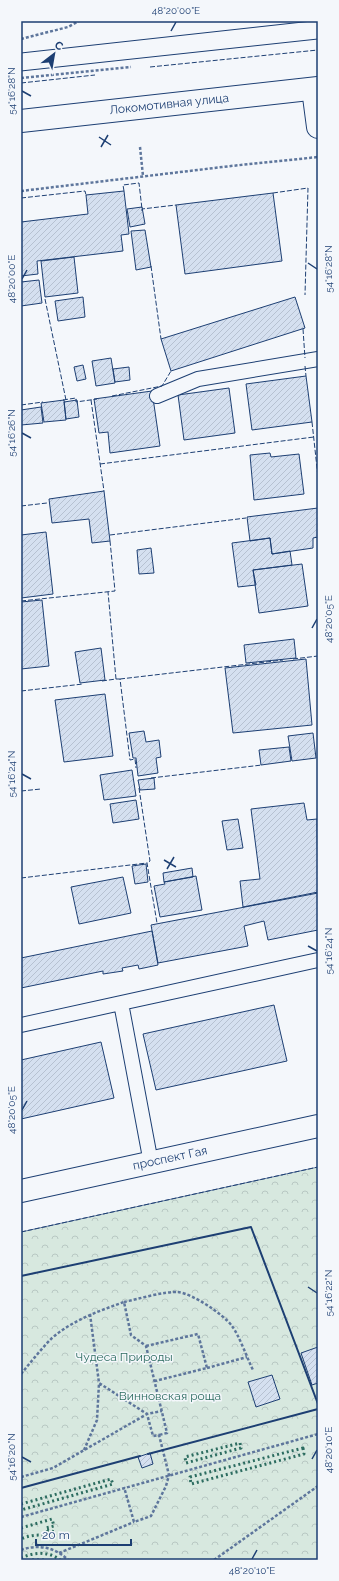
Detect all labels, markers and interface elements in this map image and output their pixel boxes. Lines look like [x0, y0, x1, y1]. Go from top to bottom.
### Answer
text: 48°20'00"E [152, 5, 200, 16]
north arrow [34, 34, 74, 74]
text: С [52, 38, 66, 54]
text: 54°16'28"N [6, 67, 17, 115]
street label: Локомотивная улица [109, 91, 229, 117]
text: 54°16'28"N [323, 245, 334, 293]
text: 48°20'00"E [6, 255, 17, 303]
text: 54°16'26"N [6, 409, 17, 457]
text: 48°20'05"E [323, 595, 334, 643]
text: 54°16'24"N [6, 751, 17, 797]
text: 54°16'24"N [323, 928, 334, 974]
text: 48°20'05"E [6, 1086, 17, 1134]
street label: проспект Гая [131, 1143, 209, 1173]
text: 54°16'22"N [323, 1270, 334, 1316]
park label: Чудеса Природы [75, 1350, 173, 1364]
park label: Винновская роща [119, 1389, 221, 1403]
text: 48°20'10"E [323, 1427, 334, 1473]
text: 54°16'20"N [6, 1433, 17, 1481]
scale bar [36, 1521, 131, 1547]
text: 20 m [42, 1528, 70, 1542]
text: 48°20'10"E [229, 1565, 275, 1576]

